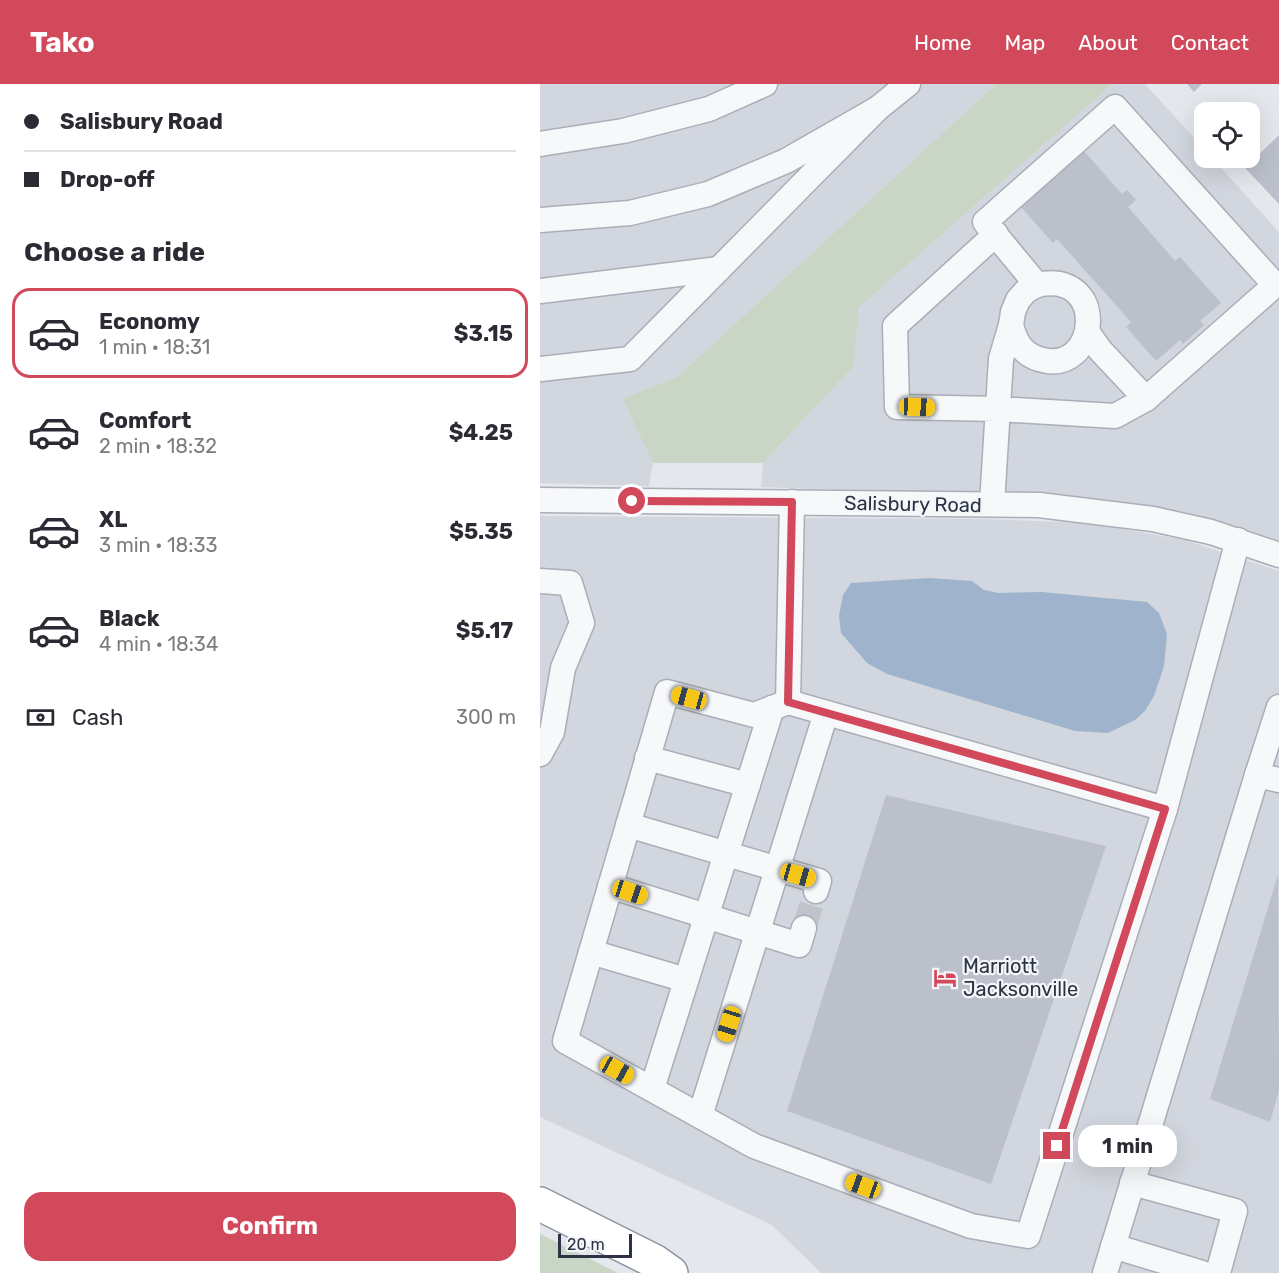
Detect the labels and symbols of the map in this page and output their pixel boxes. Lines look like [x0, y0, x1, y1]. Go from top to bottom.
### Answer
car [899, 397, 935, 417]
route start [618, 487, 645, 514]
street label: Salisbury Road [844, 491, 982, 517]
car [669, 685, 709, 711]
car [778, 861, 818, 889]
car [610, 878, 650, 906]
place label: Marriott Jacksonville [963, 954, 1078, 1001]
hotel icon: Marriott Jacksonville [932, 965, 958, 991]
car [715, 1004, 743, 1044]
car [597, 1053, 637, 1087]
callout: 1 min [1078, 1125, 1177, 1167]
route end [1043, 1132, 1070, 1159]
car [843, 1171, 883, 1201]
scale bar [558, 1231, 632, 1258]

